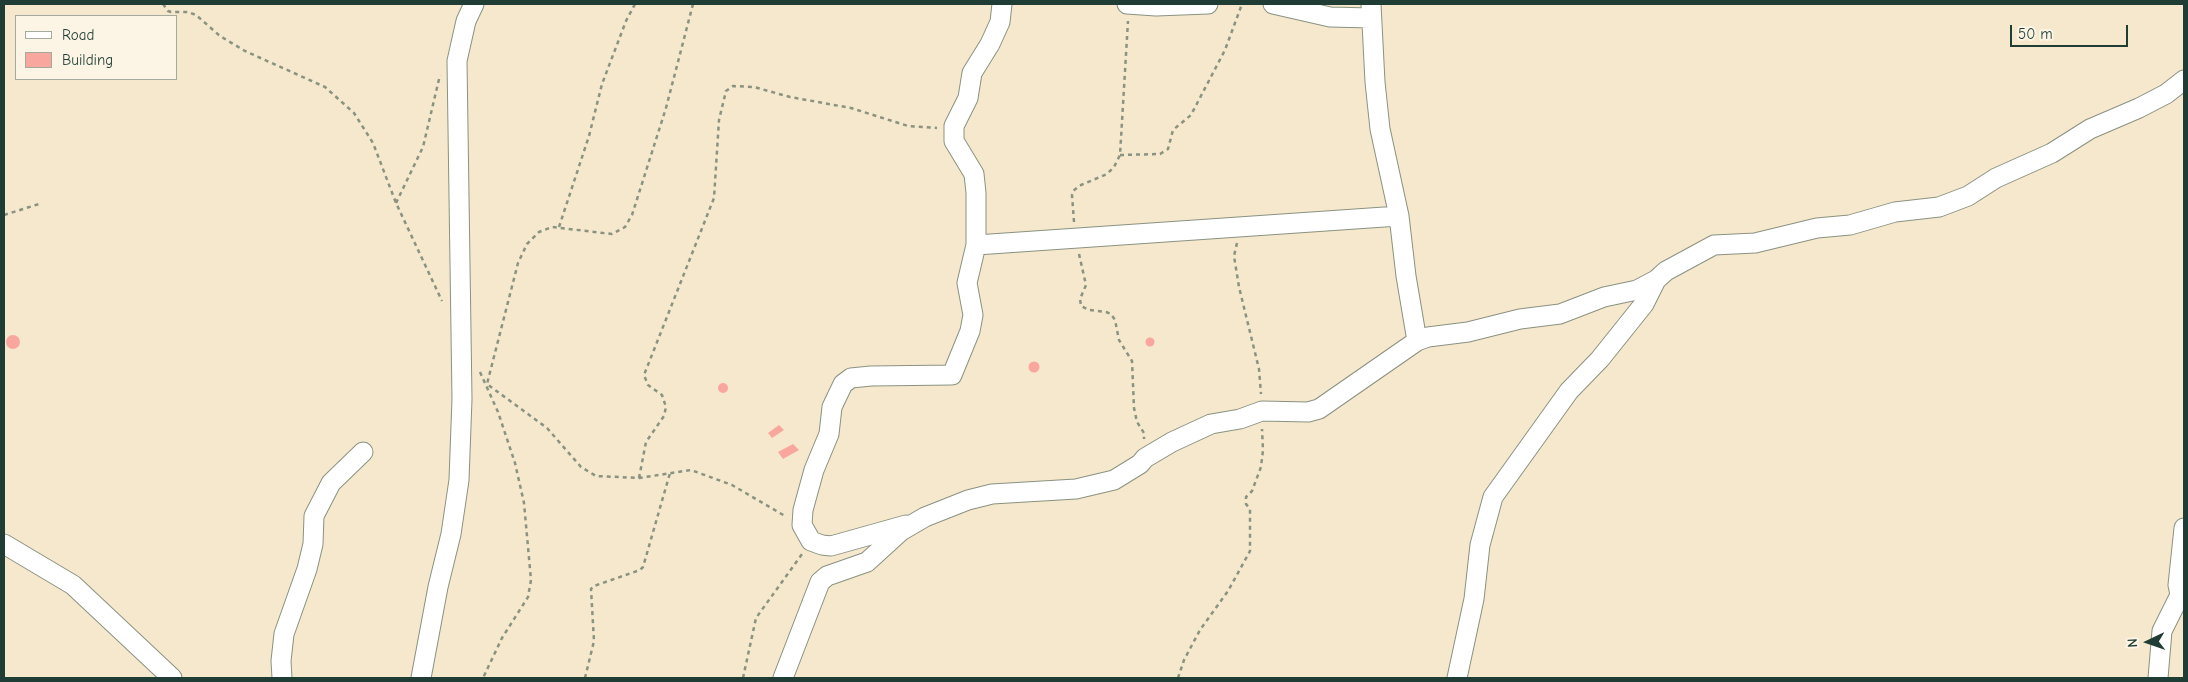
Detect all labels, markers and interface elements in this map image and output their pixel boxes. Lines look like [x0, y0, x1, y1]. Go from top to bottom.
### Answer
legend [15, 15, 178, 80]
scale bar [2013, 15, 2130, 47]
text: 50 m [2018, 25, 2053, 43]
text: Road [62, 26, 94, 44]
text: Building [62, 51, 113, 69]
north arrow [2123, 617, 2173, 667]
text: N [2124, 638, 2141, 648]

